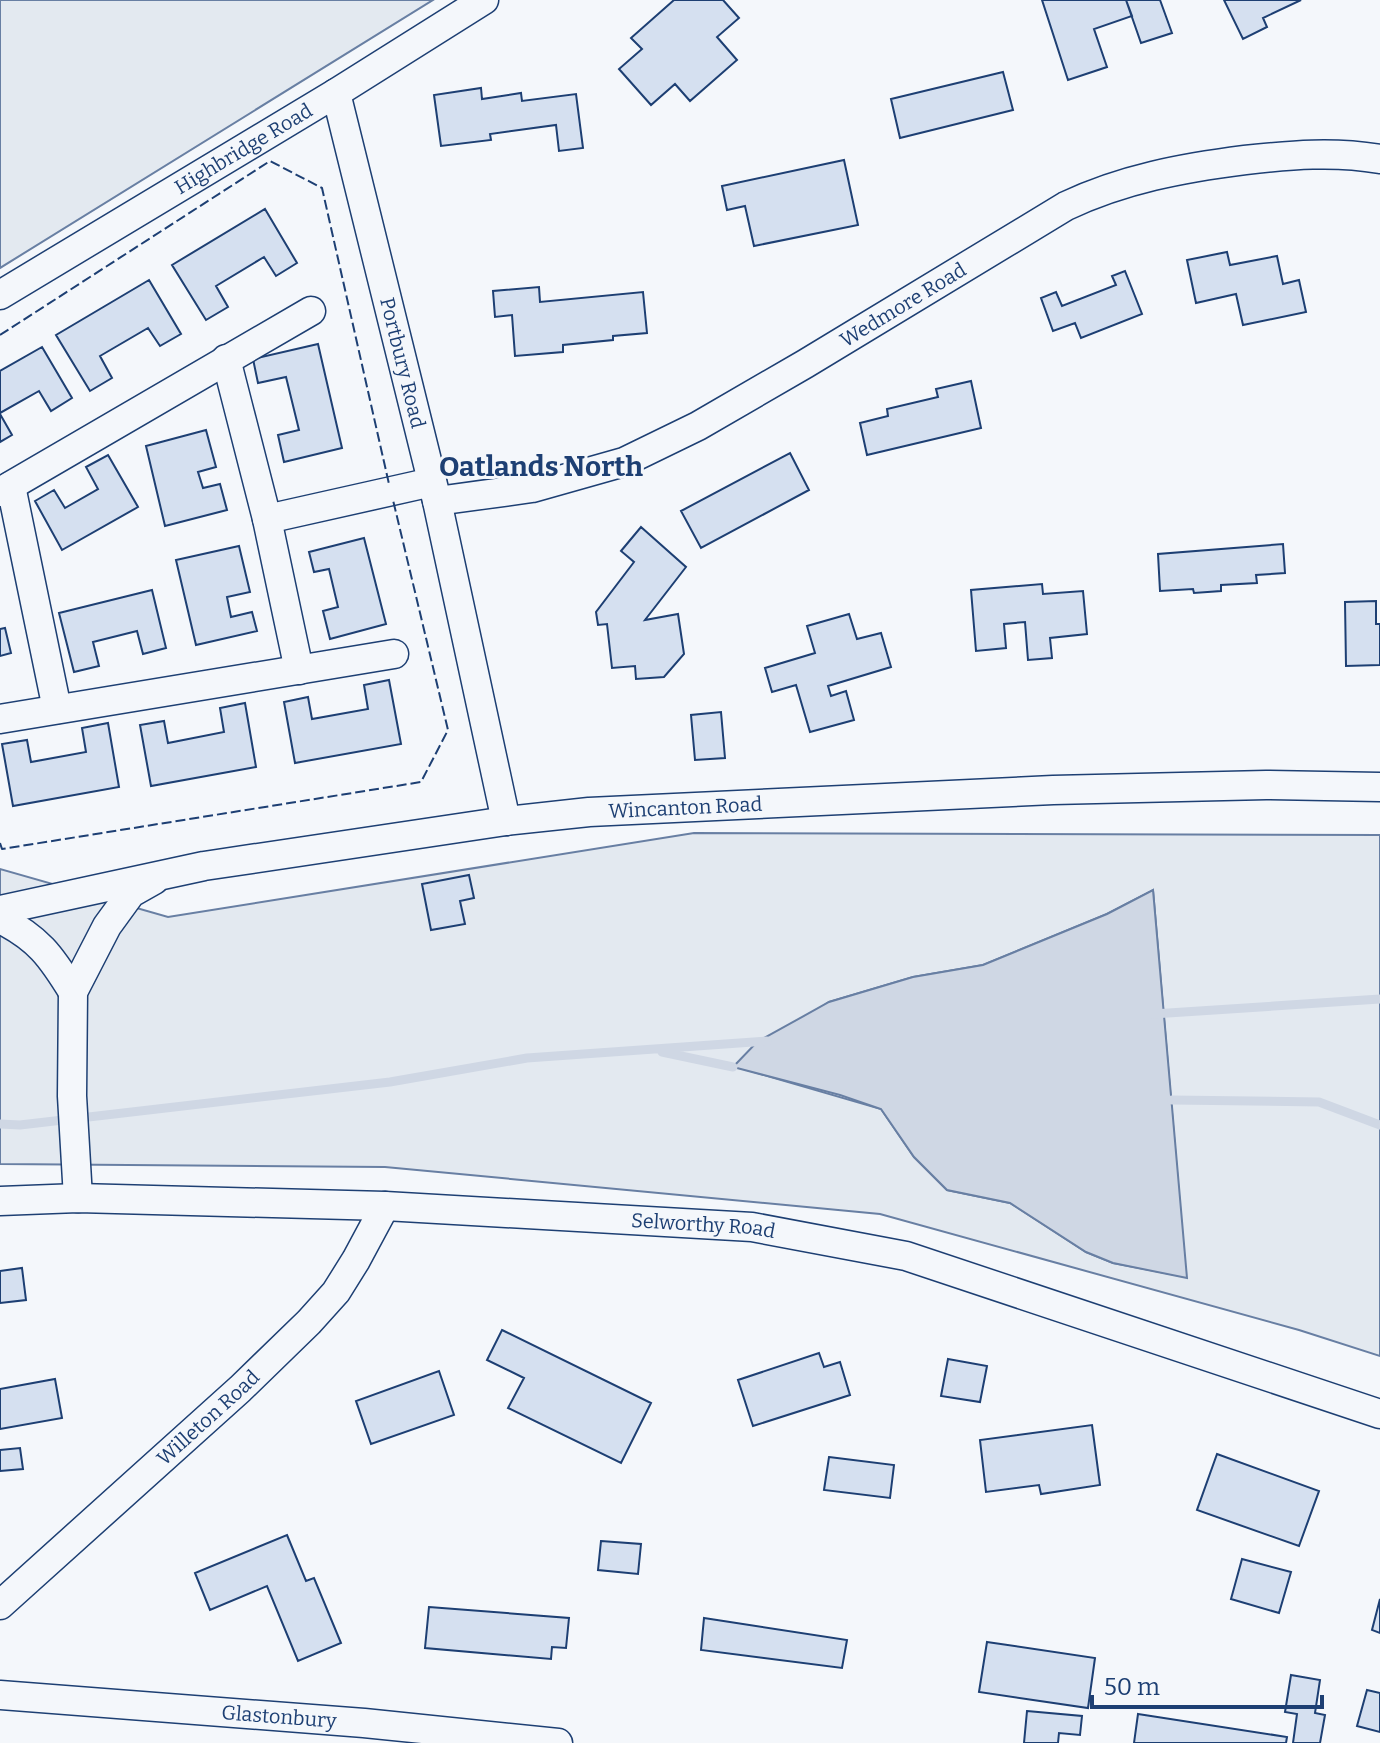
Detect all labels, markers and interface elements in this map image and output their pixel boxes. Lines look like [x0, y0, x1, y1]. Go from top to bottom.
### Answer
street label: Highbridge Road [170, 98, 317, 199]
street label: Wedmore Road [836, 257, 970, 352]
street label: Portbury Road [375, 295, 431, 431]
district label: Oatlands North [439, 450, 643, 483]
street label: Wincanton Road [608, 792, 763, 823]
street label: Selworthy Road [630, 1208, 777, 1243]
street label: Willeton Road [152, 1365, 264, 1470]
scale bar [1092, 1659, 1322, 1709]
text: 50 m [1104, 1673, 1160, 1701]
street label: Glastonbury [221, 1700, 338, 1733]

